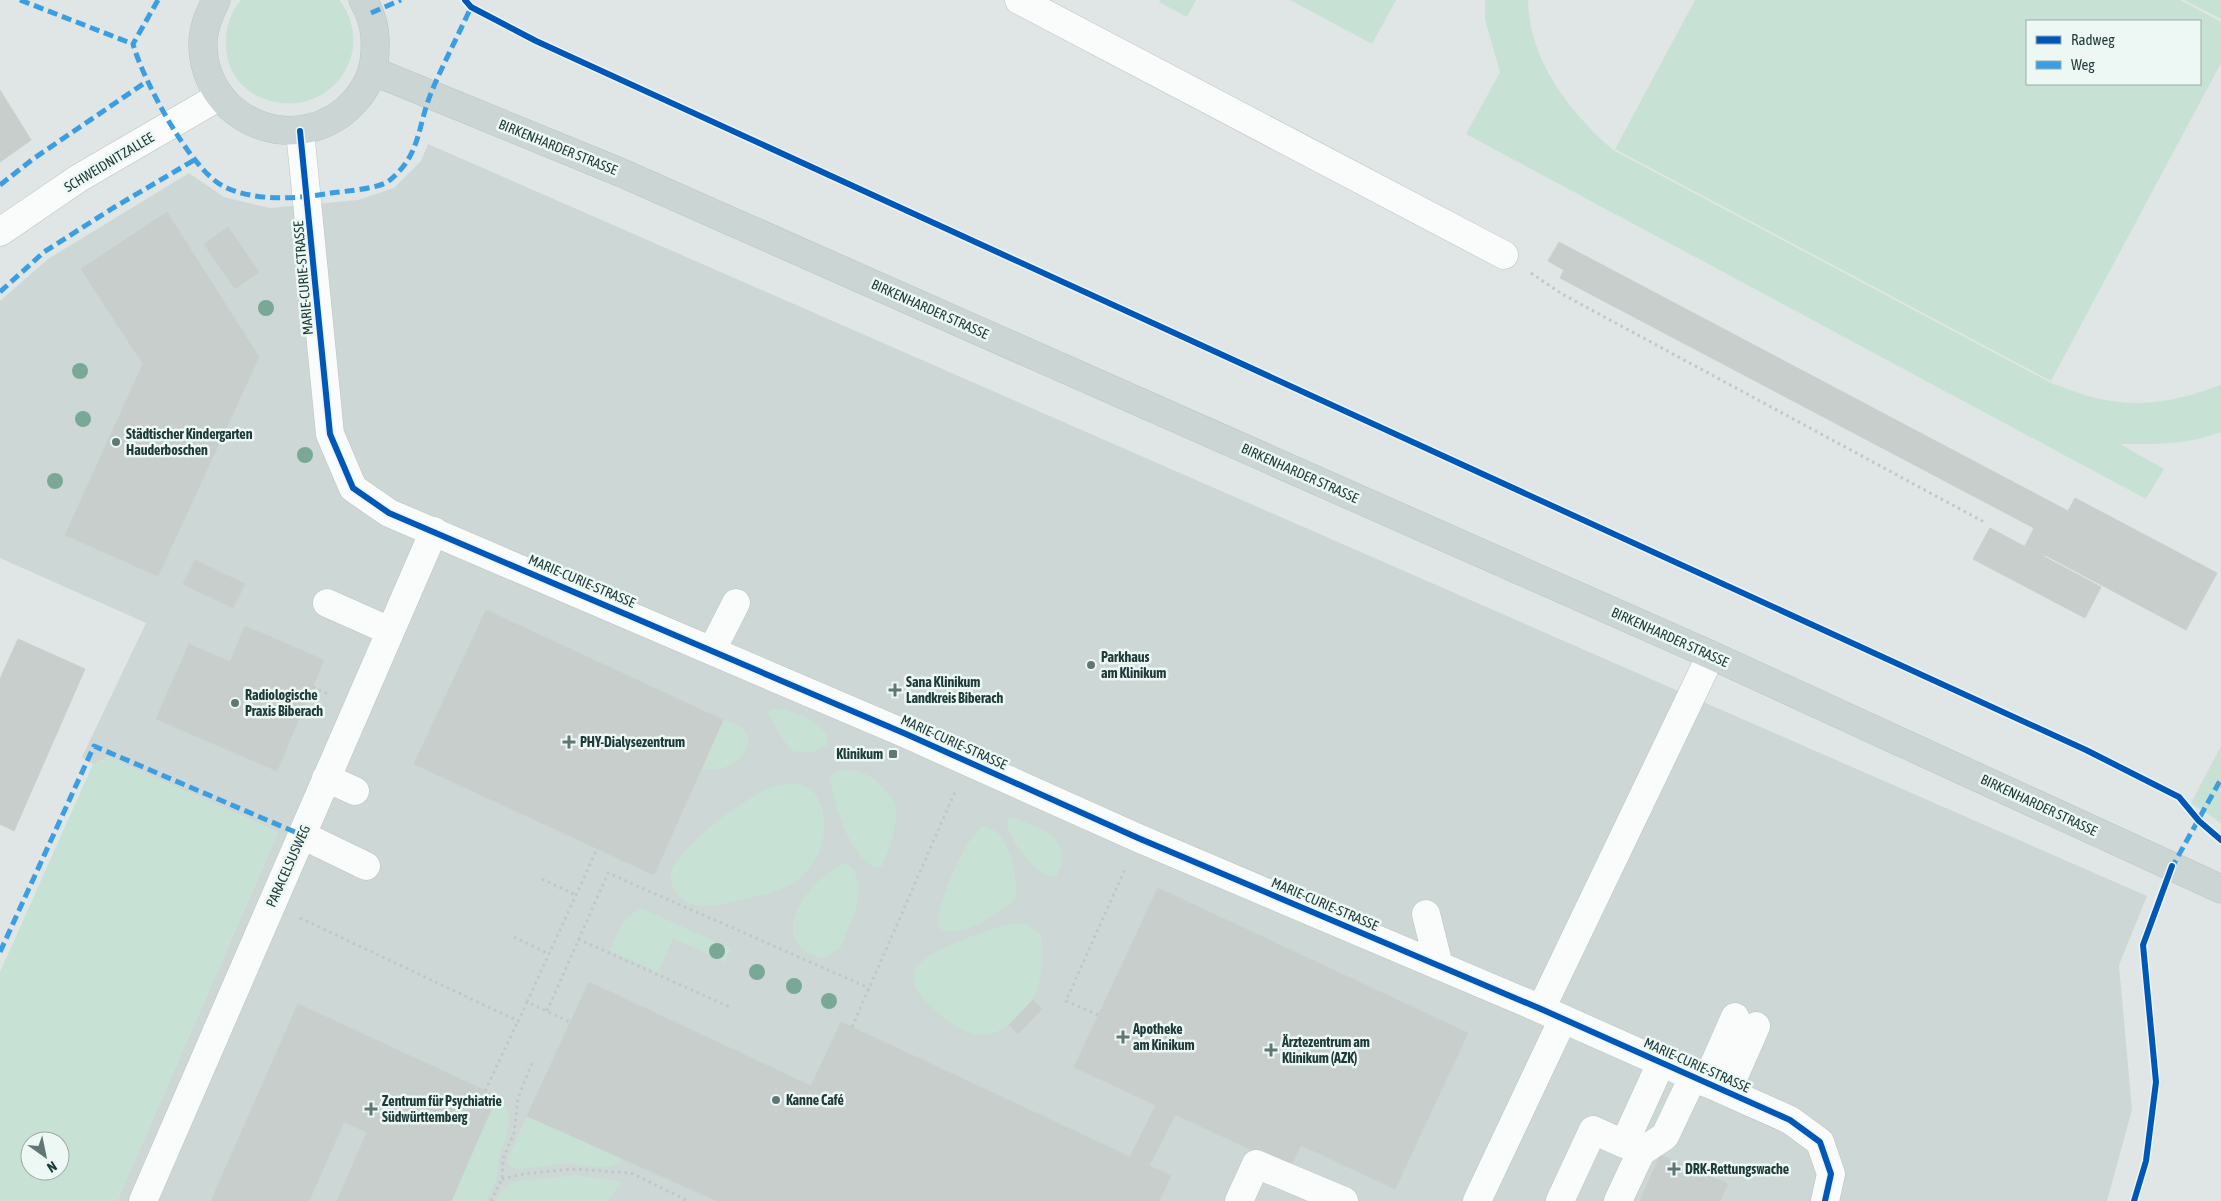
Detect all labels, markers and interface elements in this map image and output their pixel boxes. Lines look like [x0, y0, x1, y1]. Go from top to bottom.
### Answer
legend [2026, 20, 2201, 85]
text: Radweg [2071, 31, 2115, 48]
text: Weg [2071, 56, 2095, 73]
street label: BIRKENHARDER STRASSE [496, 116, 620, 178]
street label: SCHWEIDNITZALLEE [61, 129, 157, 195]
street label: MARIE-CURIE-STRASSE [290, 220, 316, 336]
street label: BIRKENHARDER STRASSE [869, 276, 991, 342]
place label: Städtischer Kindergarten Hauderboschen [126, 426, 253, 458]
marker: Städtischer Kindergarten Hauderboschen [110, 436, 122, 448]
street label: BIRKENHARDER STRASSE [1239, 440, 1361, 506]
street label: MARIE-CURIE-STRASSE [526, 551, 638, 611]
street label: BIRKENHARDER STRASSE [1609, 604, 1731, 670]
place label: Parkhaus am Klinikum [1101, 649, 1166, 681]
marker: Parkhaus am Klinikum [1085, 659, 1097, 671]
place label: Sana Klinikum Landkreis Biberach [906, 674, 1003, 706]
marker: Sana Klinikum Landkreis Biberach [888, 683, 902, 697]
place label: Radiologische Praxis Biberach [245, 687, 323, 719]
marker: Radiologische Praxis Biberach [229, 697, 241, 709]
street label: MARIE-CURIE-STRASSE [898, 711, 1010, 773]
place label: PHY-Dialysezentrum [580, 734, 685, 750]
marker: PHY-Dialysezentrum [562, 735, 576, 749]
place label: Klinikum [836, 746, 883, 762]
marker: Klinikum [887, 748, 899, 760]
street label: BIRKENHARDER STRASSE [1978, 771, 2100, 839]
street label: PARACELSUSWEG [263, 822, 313, 910]
street label: MARIE-CURIE-STRASSE [1269, 874, 1381, 934]
place label: Apotheke am Kinikum [1132, 1021, 1195, 1053]
marker: Apotheke am Kinikum [1117, 1031, 1129, 1043]
place label: Ärztezentrum am Klinikum (AZK) [1281, 1034, 1370, 1066]
street label: MARIE-CURIE-STRASSE [1641, 1034, 1753, 1096]
marker: Ärztezentrum am Klinikum (AZK) [1264, 1043, 1278, 1057]
place label: Kanne Café [786, 1092, 844, 1108]
place label: Zentrum für Psychiatrie Südwürttemberg [382, 1093, 502, 1125]
marker: Kanne Café [770, 1094, 782, 1106]
marker: Zentrum für Psychiatrie Südwürttemberg [364, 1102, 378, 1116]
north arrow [20, 1131, 70, 1181]
text: N [44, 1158, 60, 1176]
place label: DRK-Rettungswache [1685, 1161, 1789, 1177]
marker: DRK-Rettungswache [1667, 1162, 1681, 1176]

